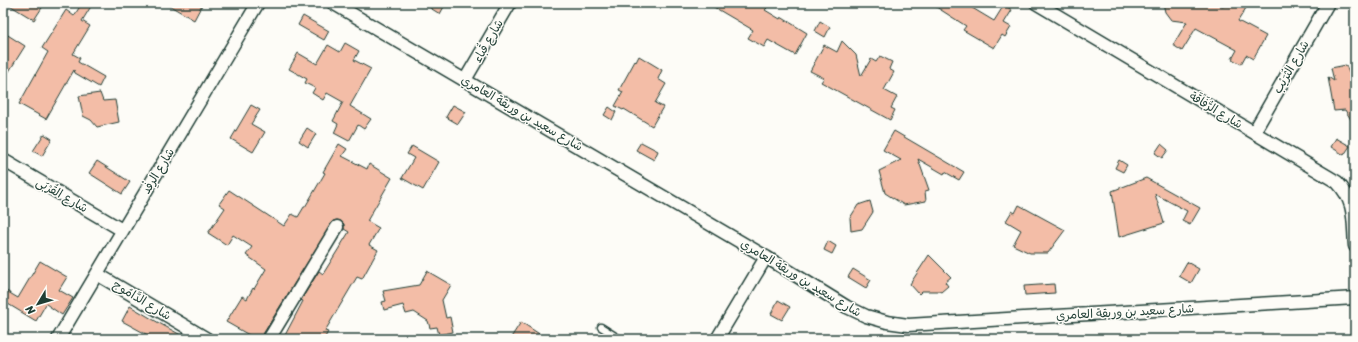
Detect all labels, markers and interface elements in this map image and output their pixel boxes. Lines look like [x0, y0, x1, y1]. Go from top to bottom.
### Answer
street label: شارع قُباء [467, 15, 509, 67]
street label: شارع الثُرَيْب [1267, 36, 1315, 98]
street label: شارع سعيد بن وريقة العامري [457, 69, 587, 157]
street label: شارع الرُّفَاقَة [1185, 85, 1247, 135]
street label: شارع الرِفْد [135, 144, 181, 198]
street label: شارع القُرْبَى [32, 171, 92, 219]
street label: شارع سعيد بن وريقة العامري [736, 233, 866, 323]
street label: شارع الدَّامُوج [108, 274, 176, 326]
north arrow [18, 284, 58, 324]
street label: شارع سعيد بن وريقة العامري [1055, 297, 1195, 327]
text: N [20, 301, 41, 319]

